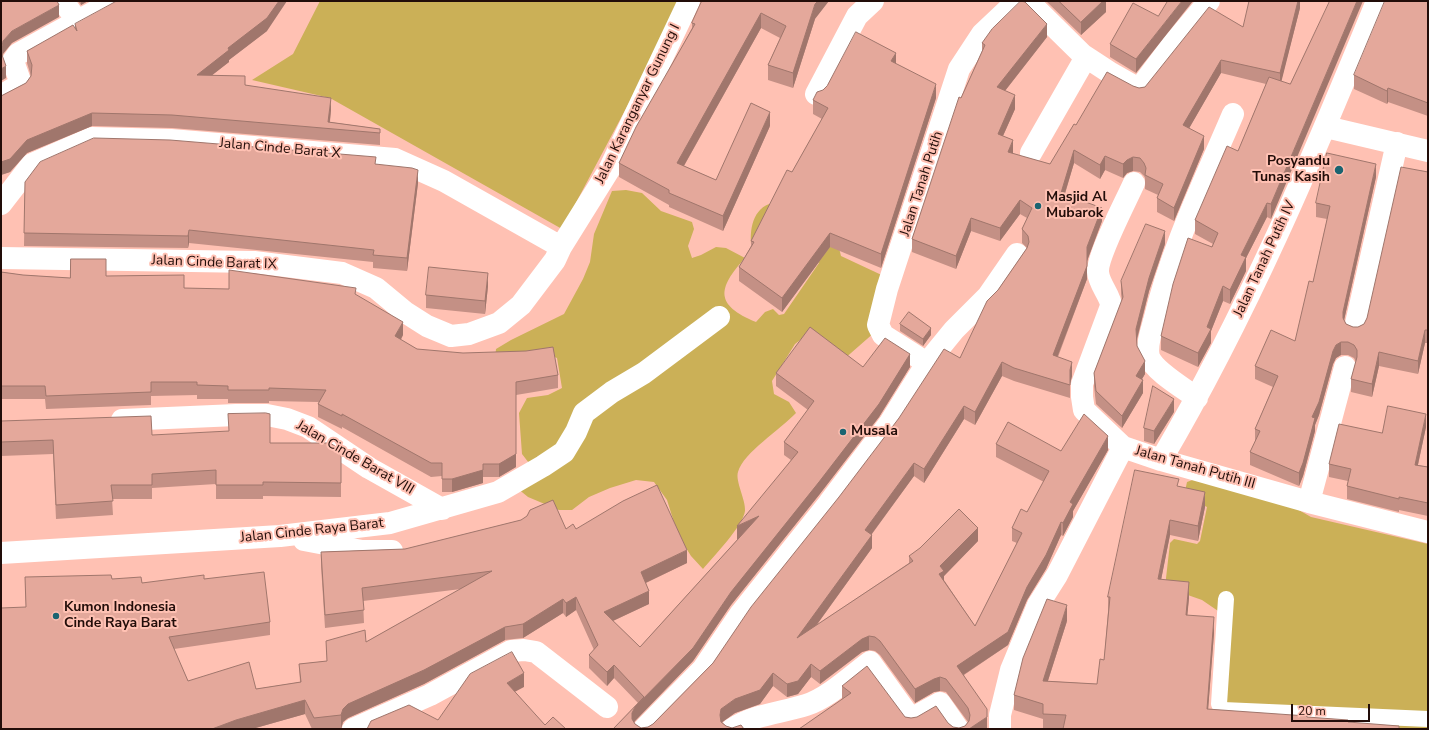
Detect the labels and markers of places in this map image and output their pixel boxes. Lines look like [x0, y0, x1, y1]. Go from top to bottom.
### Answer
place label: Posyandu Tunas Kasih [1252, 154, 1330, 186]
marker: Posyandu Tunas Kasih [1333, 164, 1345, 176]
place label: Masjid Al Mubarok [1046, 190, 1107, 222]
marker: Masjid Al Mubarok [1033, 201, 1043, 211]
place label: Musala [851, 424, 898, 440]
marker: Musala [838, 427, 848, 437]
place label: Kumon Indonesia Cinde Raya Barat [64, 600, 177, 632]
marker: Kumon Indonesia Cinde Raya Barat [51, 611, 61, 621]

